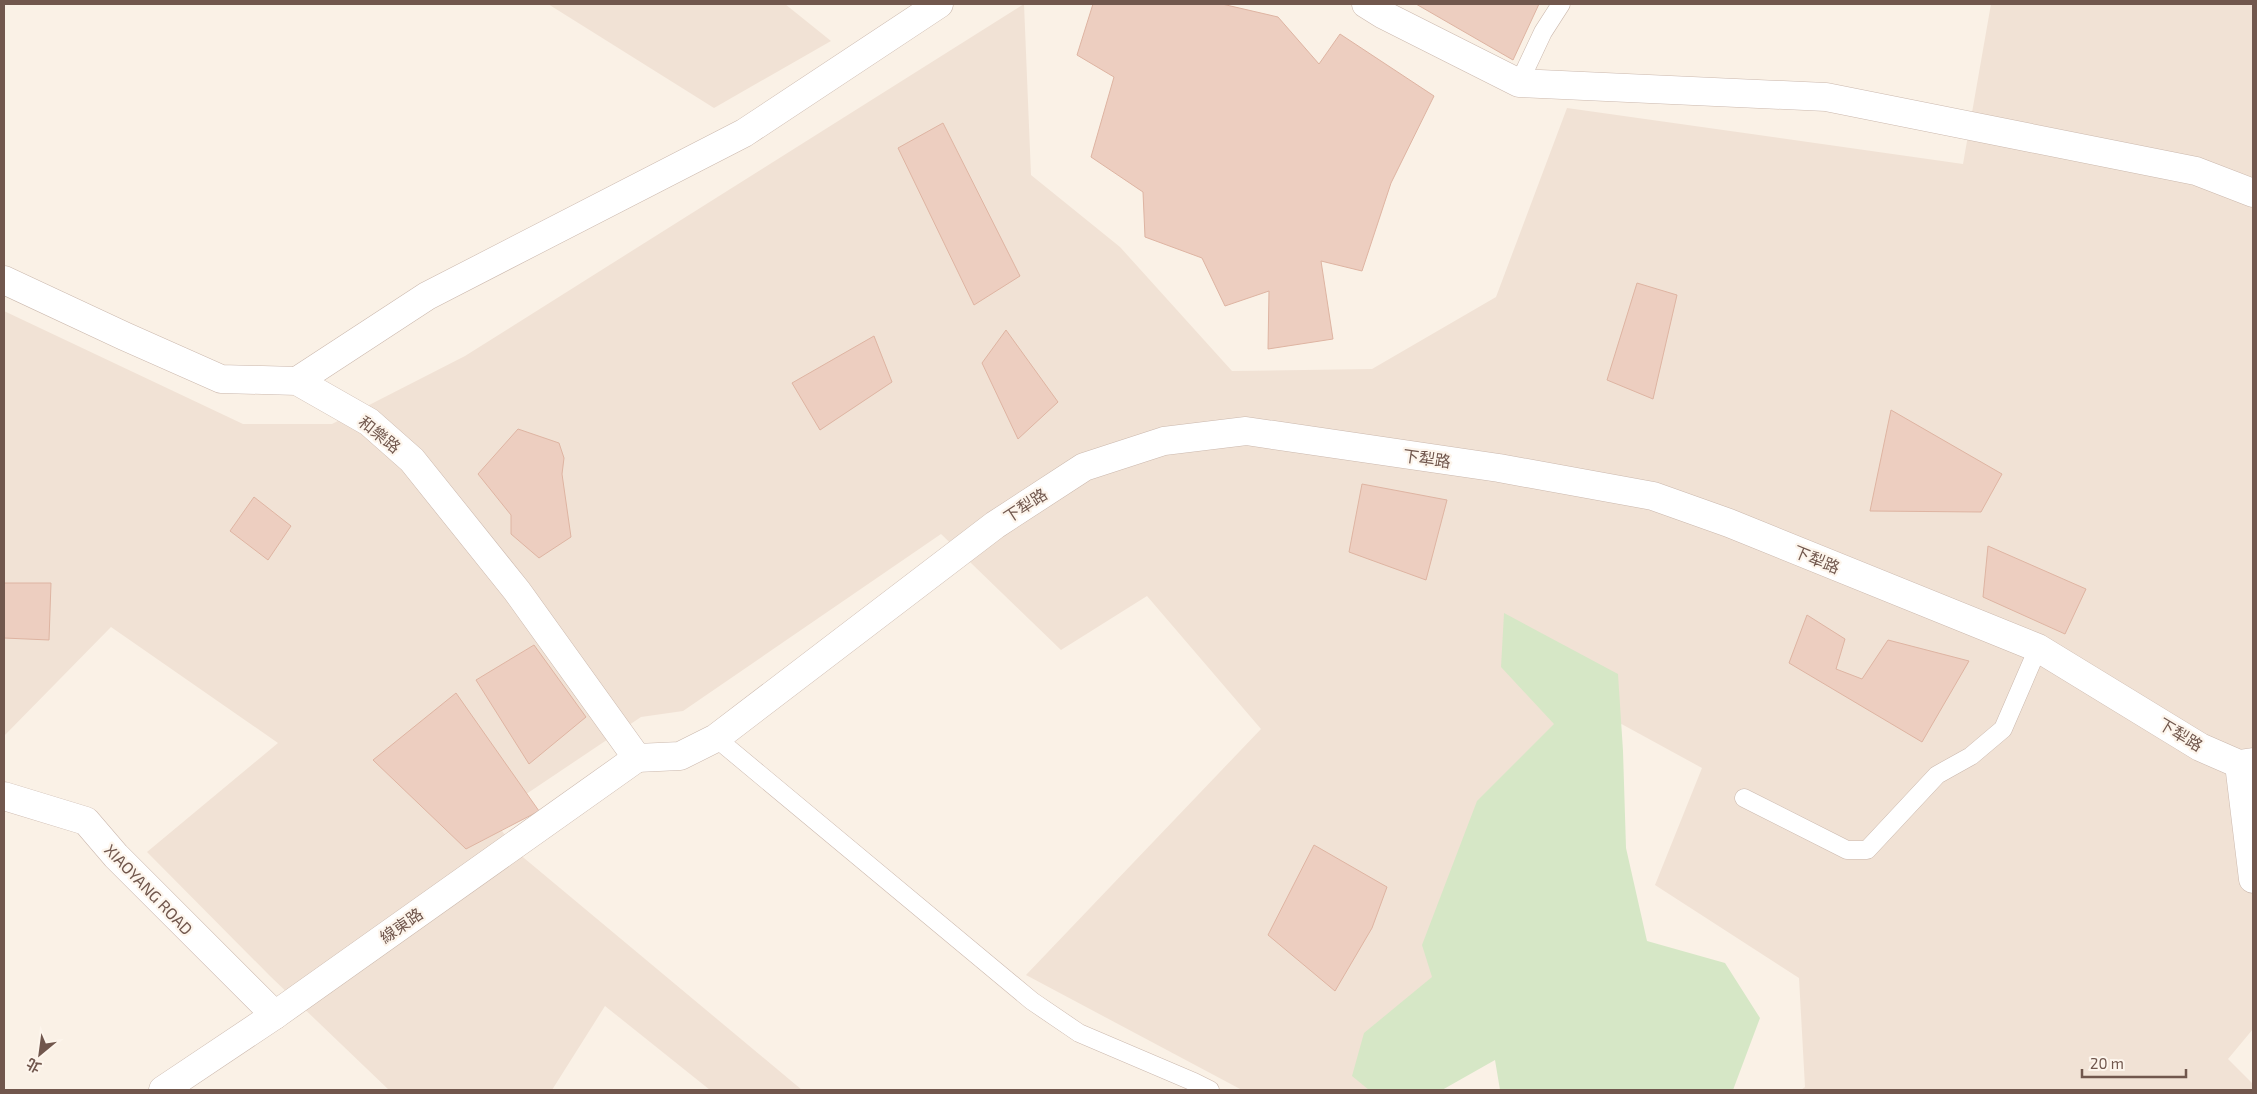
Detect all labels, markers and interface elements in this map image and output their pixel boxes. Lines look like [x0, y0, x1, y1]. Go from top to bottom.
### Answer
street label: 和樂路 [355, 412, 405, 456]
street label: 下犁路 [1402, 445, 1452, 471]
street label: 下犁路 [1000, 484, 1050, 526]
street label: 下犁路 [1791, 541, 1843, 577]
street label: 下犁路 [2156, 713, 2206, 755]
street label: XIAOYANG ROAD [101, 840, 197, 938]
street label: 線東路 [376, 903, 426, 947]
north arrow [15, 1029, 65, 1079]
scale bar [2082, 1046, 2186, 1078]
text: 20 m [2090, 1054, 2124, 1072]
text: 北 [23, 1055, 44, 1077]

